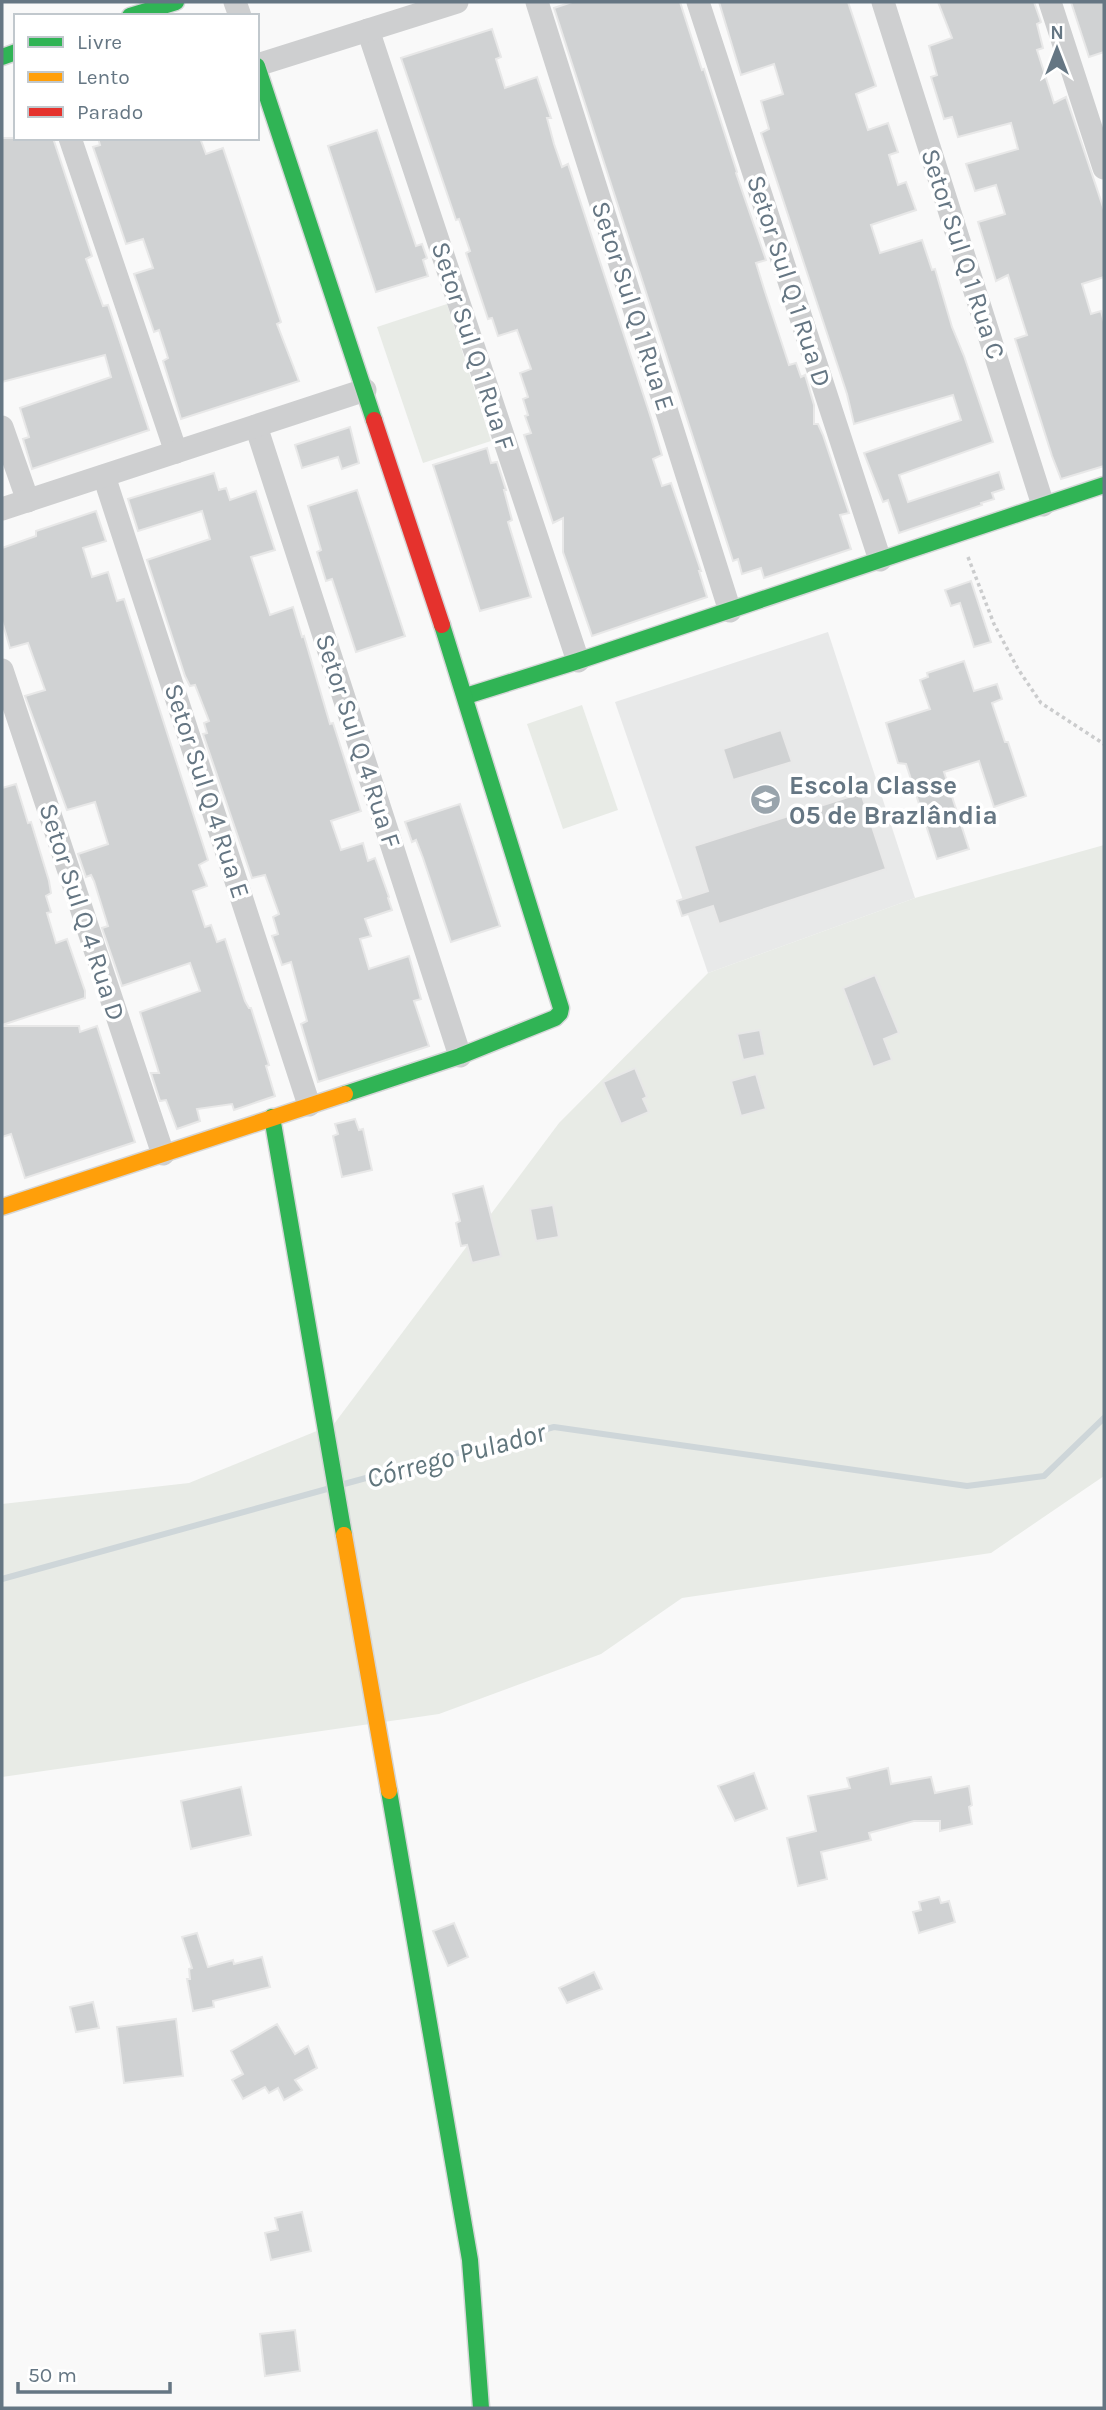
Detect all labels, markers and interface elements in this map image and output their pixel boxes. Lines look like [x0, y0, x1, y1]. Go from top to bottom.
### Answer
legend [14, 14, 259, 140]
north arrow [1022, 14, 1092, 84]
text: N [1050, 22, 1064, 44]
text: Livre [77, 30, 122, 54]
text: Lento [77, 65, 130, 89]
text: Parado [77, 100, 143, 124]
street label: Setor Sul Q 1 Rua C [914, 145, 1012, 363]
street label: Setor Sul Q 1 Rua D [740, 171, 838, 391]
street label: Setor Sul Q 1 Rua E [585, 197, 681, 415]
street label: Setor Sul Q 1 Rua F [425, 238, 521, 454]
street label: Setor Sul Q 4 Rua F [309, 630, 407, 852]
street label: Setor Sul Q 4 Rua E [158, 680, 256, 902]
place label: Escola Classe 05 de Brazlândia [789, 770, 998, 831]
school or university icon: Escola Classe 05 de Brazlândia [749, 783, 783, 817]
street label: Setor Sul Q 4 Rua D [32, 799, 132, 1025]
water label: Córrego Pulador [363, 1415, 551, 1495]
scale bar [18, 2350, 170, 2394]
text: 50 m [28, 2363, 77, 2387]

